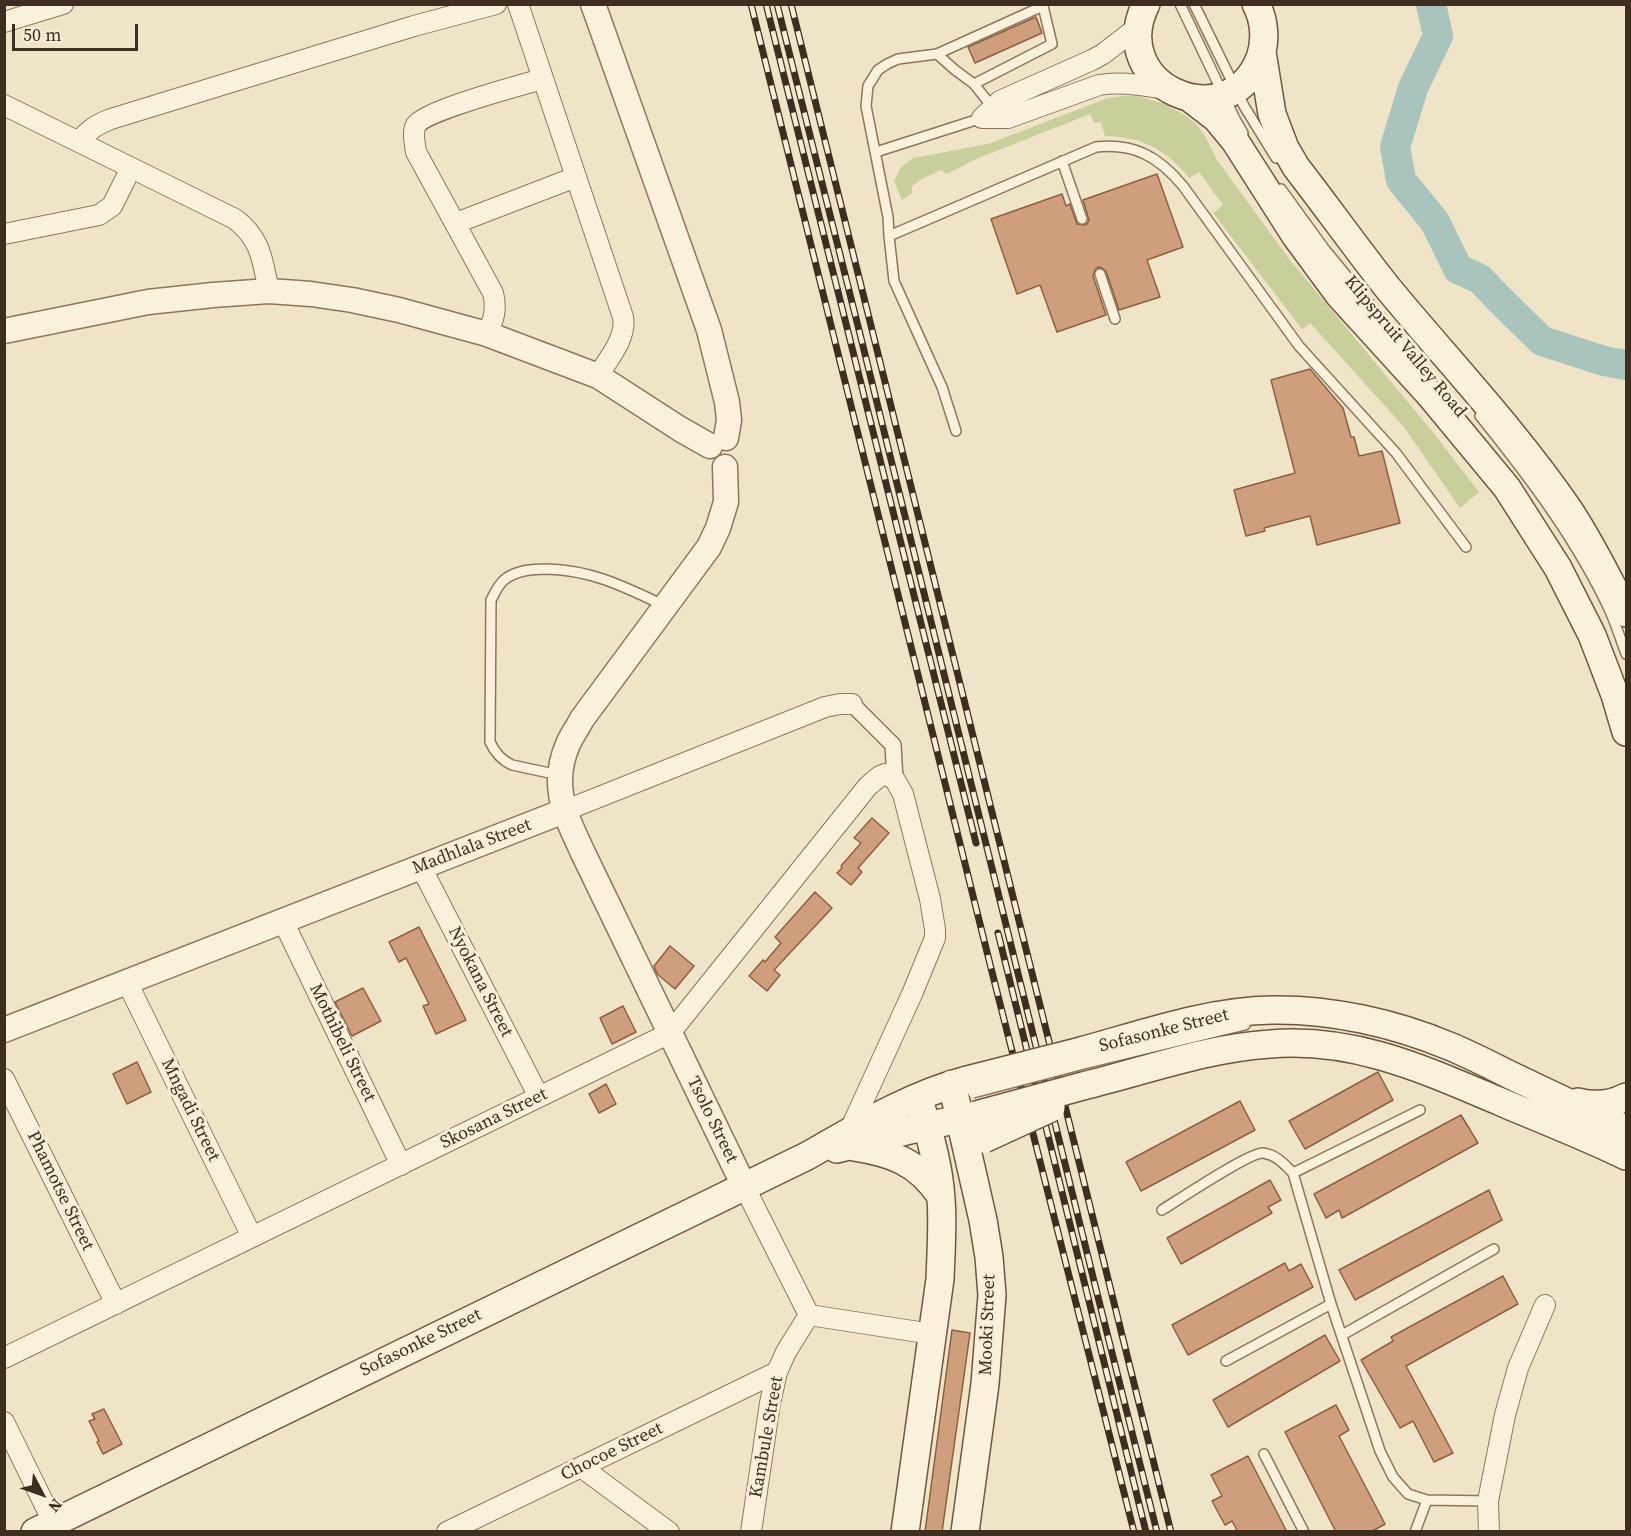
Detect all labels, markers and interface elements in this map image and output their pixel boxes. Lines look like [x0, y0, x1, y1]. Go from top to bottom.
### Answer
scale bar [15, 12, 141, 50]
text: 50 m [23, 22, 61, 47]
street label: Klipspruit Valley Road [1339, 272, 1471, 422]
street label: Madhlala Street [410, 814, 534, 880]
street label: Nyokana Street [443, 923, 517, 1041]
street label: Mothibeli Street [304, 981, 380, 1105]
street label: Sofasonke Street [1097, 1004, 1231, 1058]
street label: Mngadi Street [156, 1055, 224, 1165]
street label: Tsolo Street [682, 1073, 742, 1167]
street label: Skosana Street [437, 1084, 551, 1154]
street label: Phamotse Street [22, 1128, 98, 1254]
street label: Mooki Street [975, 1274, 1001, 1376]
street label: Sofasonke Street [357, 1304, 485, 1382]
street label: Kambule Street [746, 1375, 788, 1499]
street label: Chocoe Street [558, 1418, 666, 1486]
north arrow [12, 1464, 72, 1524]
text: N [43, 1494, 68, 1517]

